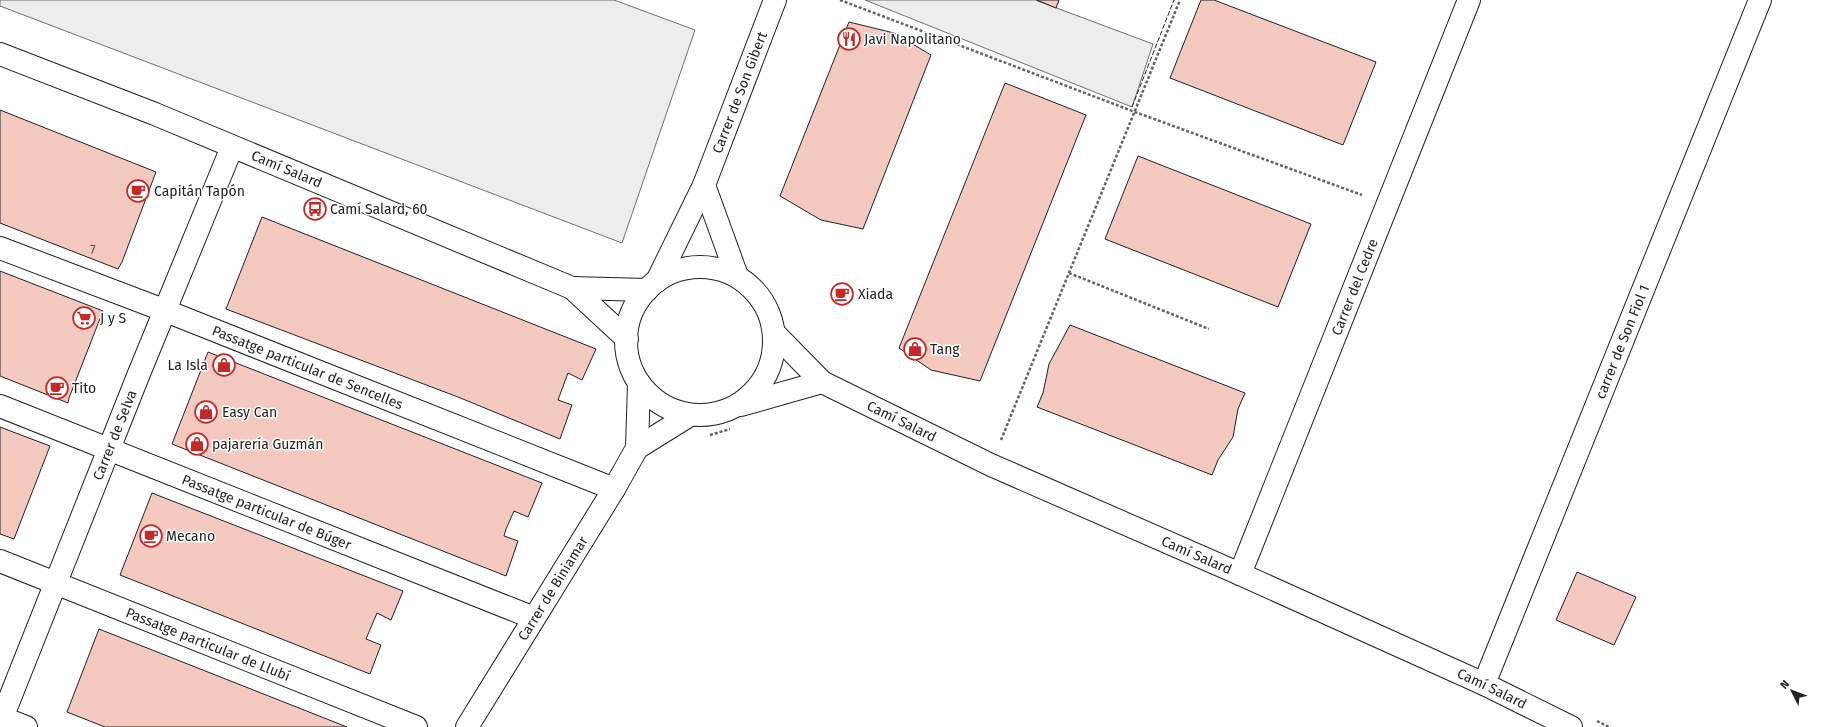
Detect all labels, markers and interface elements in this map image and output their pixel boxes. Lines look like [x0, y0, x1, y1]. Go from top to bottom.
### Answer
restaurant icon: Javi Napolitano [836, 26, 862, 52]
street label: Carrer de Son Gibert [708, 28, 771, 156]
place label: Javi Napolitano [864, 31, 961, 48]
street label: Camí Salard [249, 147, 325, 191]
cafe icon: Capitán Tapón [125, 178, 151, 204]
place label: Capitán Tapón [154, 183, 245, 200]
bus stop icon: Camí Salard, 60 [302, 196, 328, 222]
place label: Camí Salard, 60 [330, 201, 428, 218]
street label: Carrer del Cedre [1328, 236, 1381, 338]
house number: 7 [90, 243, 96, 257]
cafe icon: Xiada [829, 281, 855, 307]
street label: carrer de Son Fiol 1 [1592, 282, 1653, 401]
place label: Xiada [858, 286, 893, 303]
supermarket icon: J y S [71, 305, 97, 331]
place label: J y S [100, 310, 127, 327]
street label: Passatge particular de Sencelles [210, 322, 406, 413]
shop icon: Tang [902, 336, 928, 362]
place label: Tang [930, 341, 960, 358]
shop icon: La Isla [211, 352, 237, 378]
place label: La Isla [168, 357, 208, 374]
cafe icon: Tito [44, 375, 70, 401]
place label: Tito [72, 380, 96, 397]
street label: Carrer de Selva [89, 387, 140, 483]
street label: Camí Salard [864, 397, 939, 445]
shop icon: Easy Can [193, 399, 219, 425]
place label: Easy Can [222, 404, 277, 421]
shop icon: pajarería Guzmán [184, 431, 210, 457]
place label: pajarería Guzmán [212, 436, 323, 453]
street label: Passatge particular de Búger [180, 471, 354, 553]
cafe icon: Mecano [138, 523, 164, 549]
place label: Mecano [166, 528, 215, 545]
street label: Camí Salard [1159, 532, 1235, 578]
street label: Carrer de Biniamar [514, 533, 592, 644]
street label: Passatge particular de Llubí [123, 604, 293, 684]
street label: Camí Salard [1455, 665, 1530, 712]
north arrow [1772, 671, 1812, 711]
text: N [1778, 678, 1792, 692]

